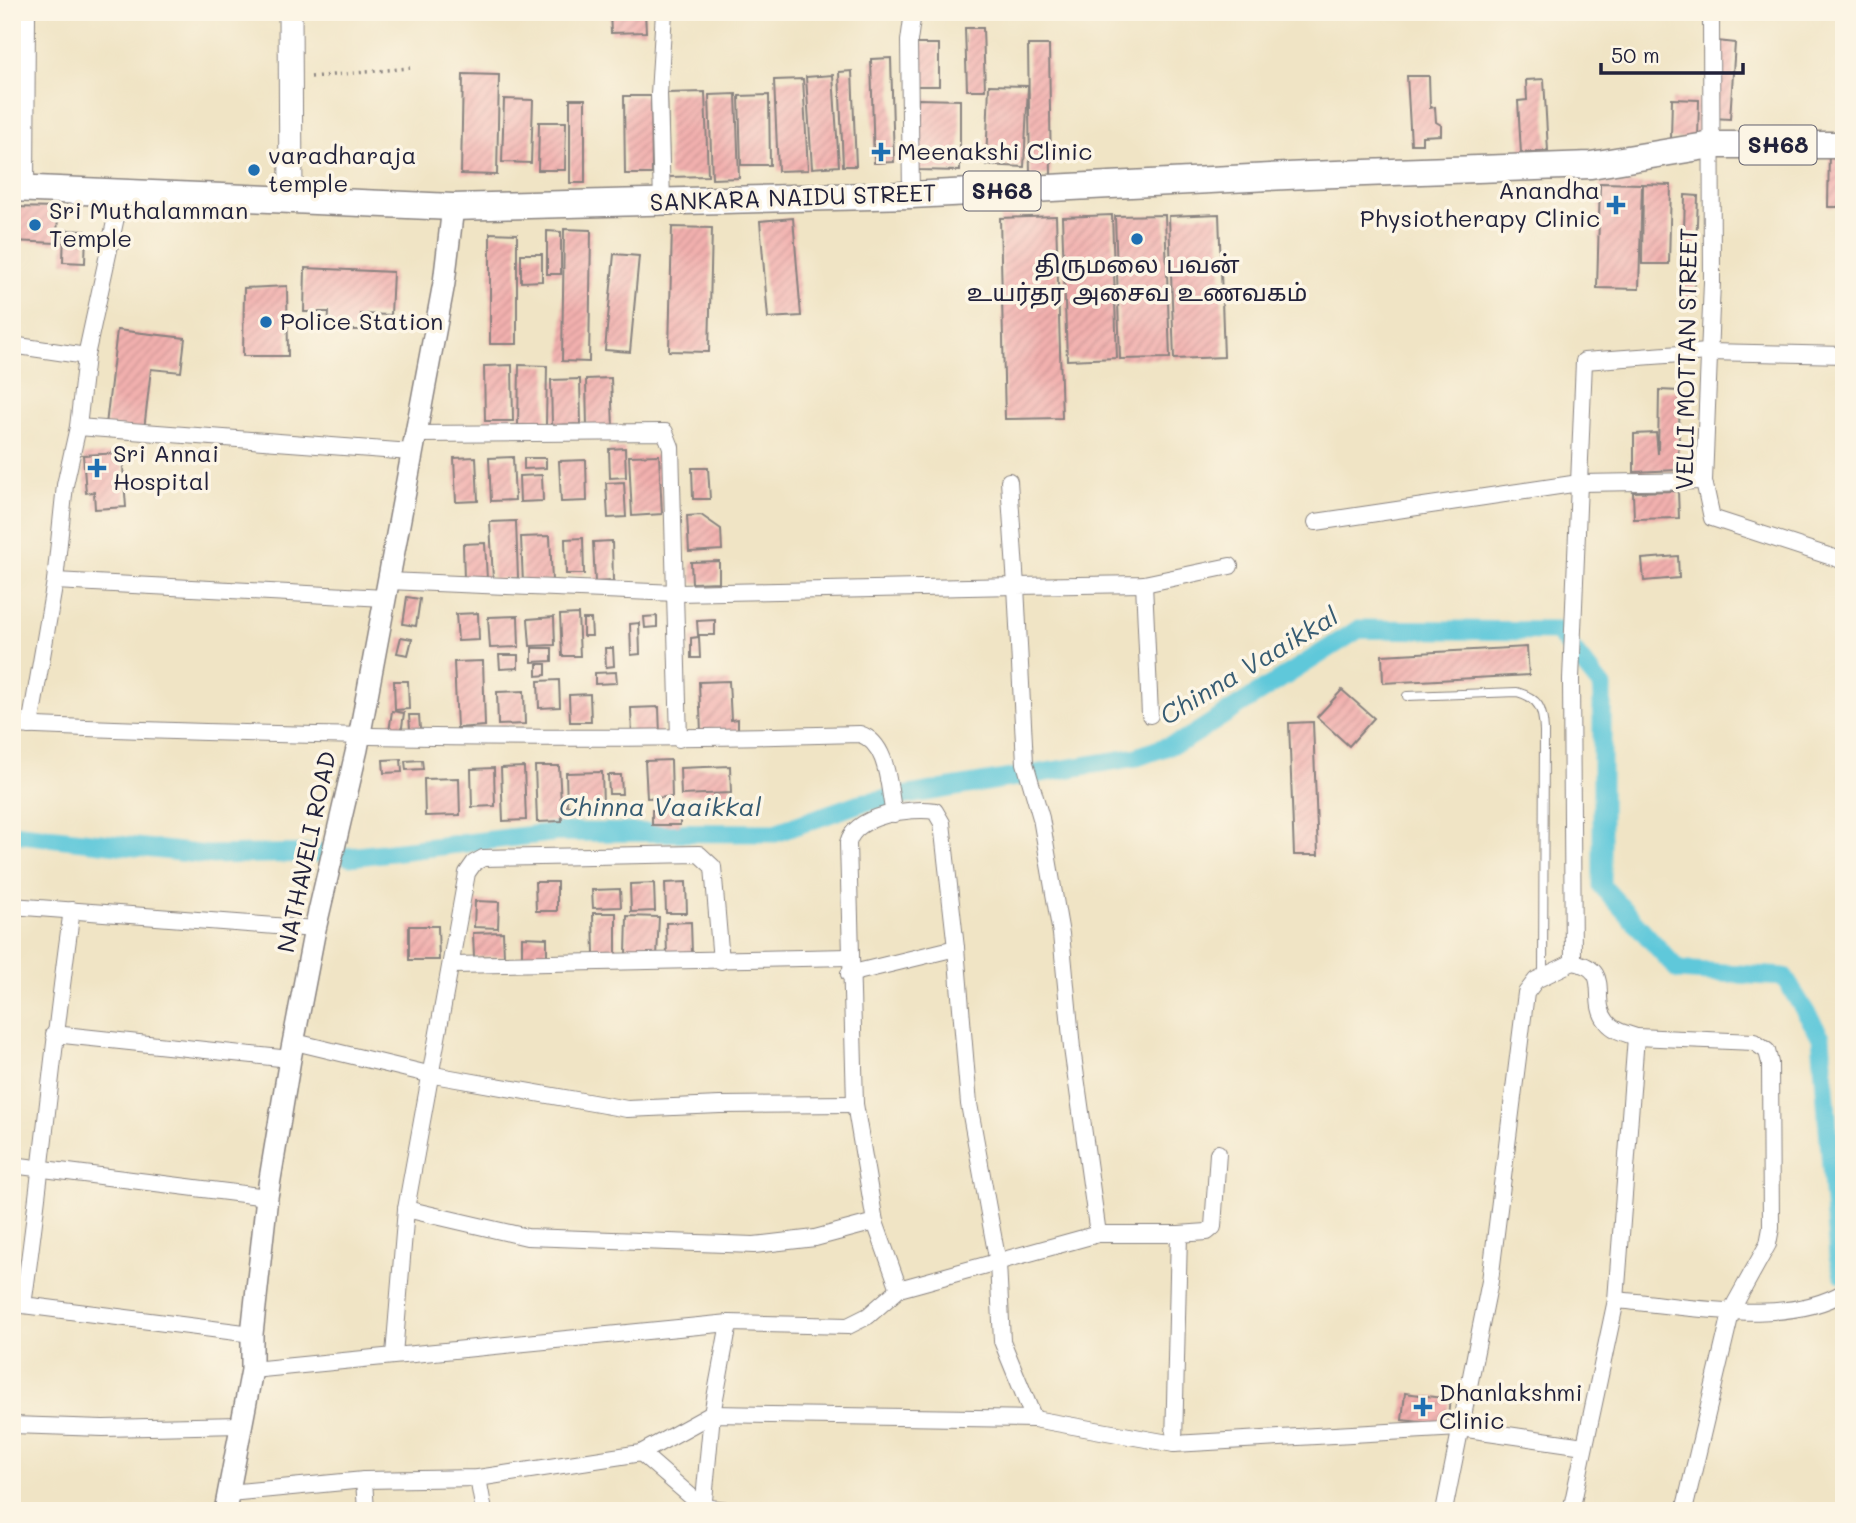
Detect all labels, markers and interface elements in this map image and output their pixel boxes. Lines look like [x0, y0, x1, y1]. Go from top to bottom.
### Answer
scale bar [1601, 32, 1742, 76]
text: 50 m [1611, 41, 1660, 68]
road number: SH68 [1740, 126, 1816, 164]
place label: Meenakshi Clinic [897, 135, 1092, 166]
place label: varadharaja temple [268, 139, 416, 198]
marker: Meenakshi Clinic [871, 142, 891, 162]
marker: varadharaja temple [246, 162, 262, 178]
road number: SH68 [964, 172, 1040, 210]
place label: Anandha Physiotherapy Clinic [1360, 174, 1600, 233]
street label: SANKARA NAIDU STREET [649, 176, 937, 217]
place label: Sri Muthalamman Temple [49, 194, 248, 253]
marker: Anandha Physiotherapy Clinic [1606, 195, 1626, 215]
marker: Sri Muthalamman Temple [27, 217, 43, 233]
street label: VELLI MOTTAN STREET [1668, 227, 1703, 491]
marker: திருமலை பவன் உயர்தர அசைவ உணவகம் [1129, 231, 1145, 247]
place label: திருமலை பவன் உயர்தர அசைவ உணவகம் [967, 248, 1307, 309]
place label: Police Station [280, 305, 443, 336]
marker: Police Station [258, 314, 274, 330]
place label: Sri Annai Hospital [113, 437, 219, 496]
marker: Sri Annai Hospital [87, 458, 107, 478]
water label: Chinna Vaaikkal [1153, 598, 1344, 732]
street label: NATHAVELI ROAD [269, 748, 342, 955]
water label: Chinna Vaaikkal [559, 789, 762, 823]
place label: Dhanlakshmi Clinic [1439, 1376, 1583, 1435]
marker: Dhanlakshmi Clinic [1413, 1397, 1433, 1417]

